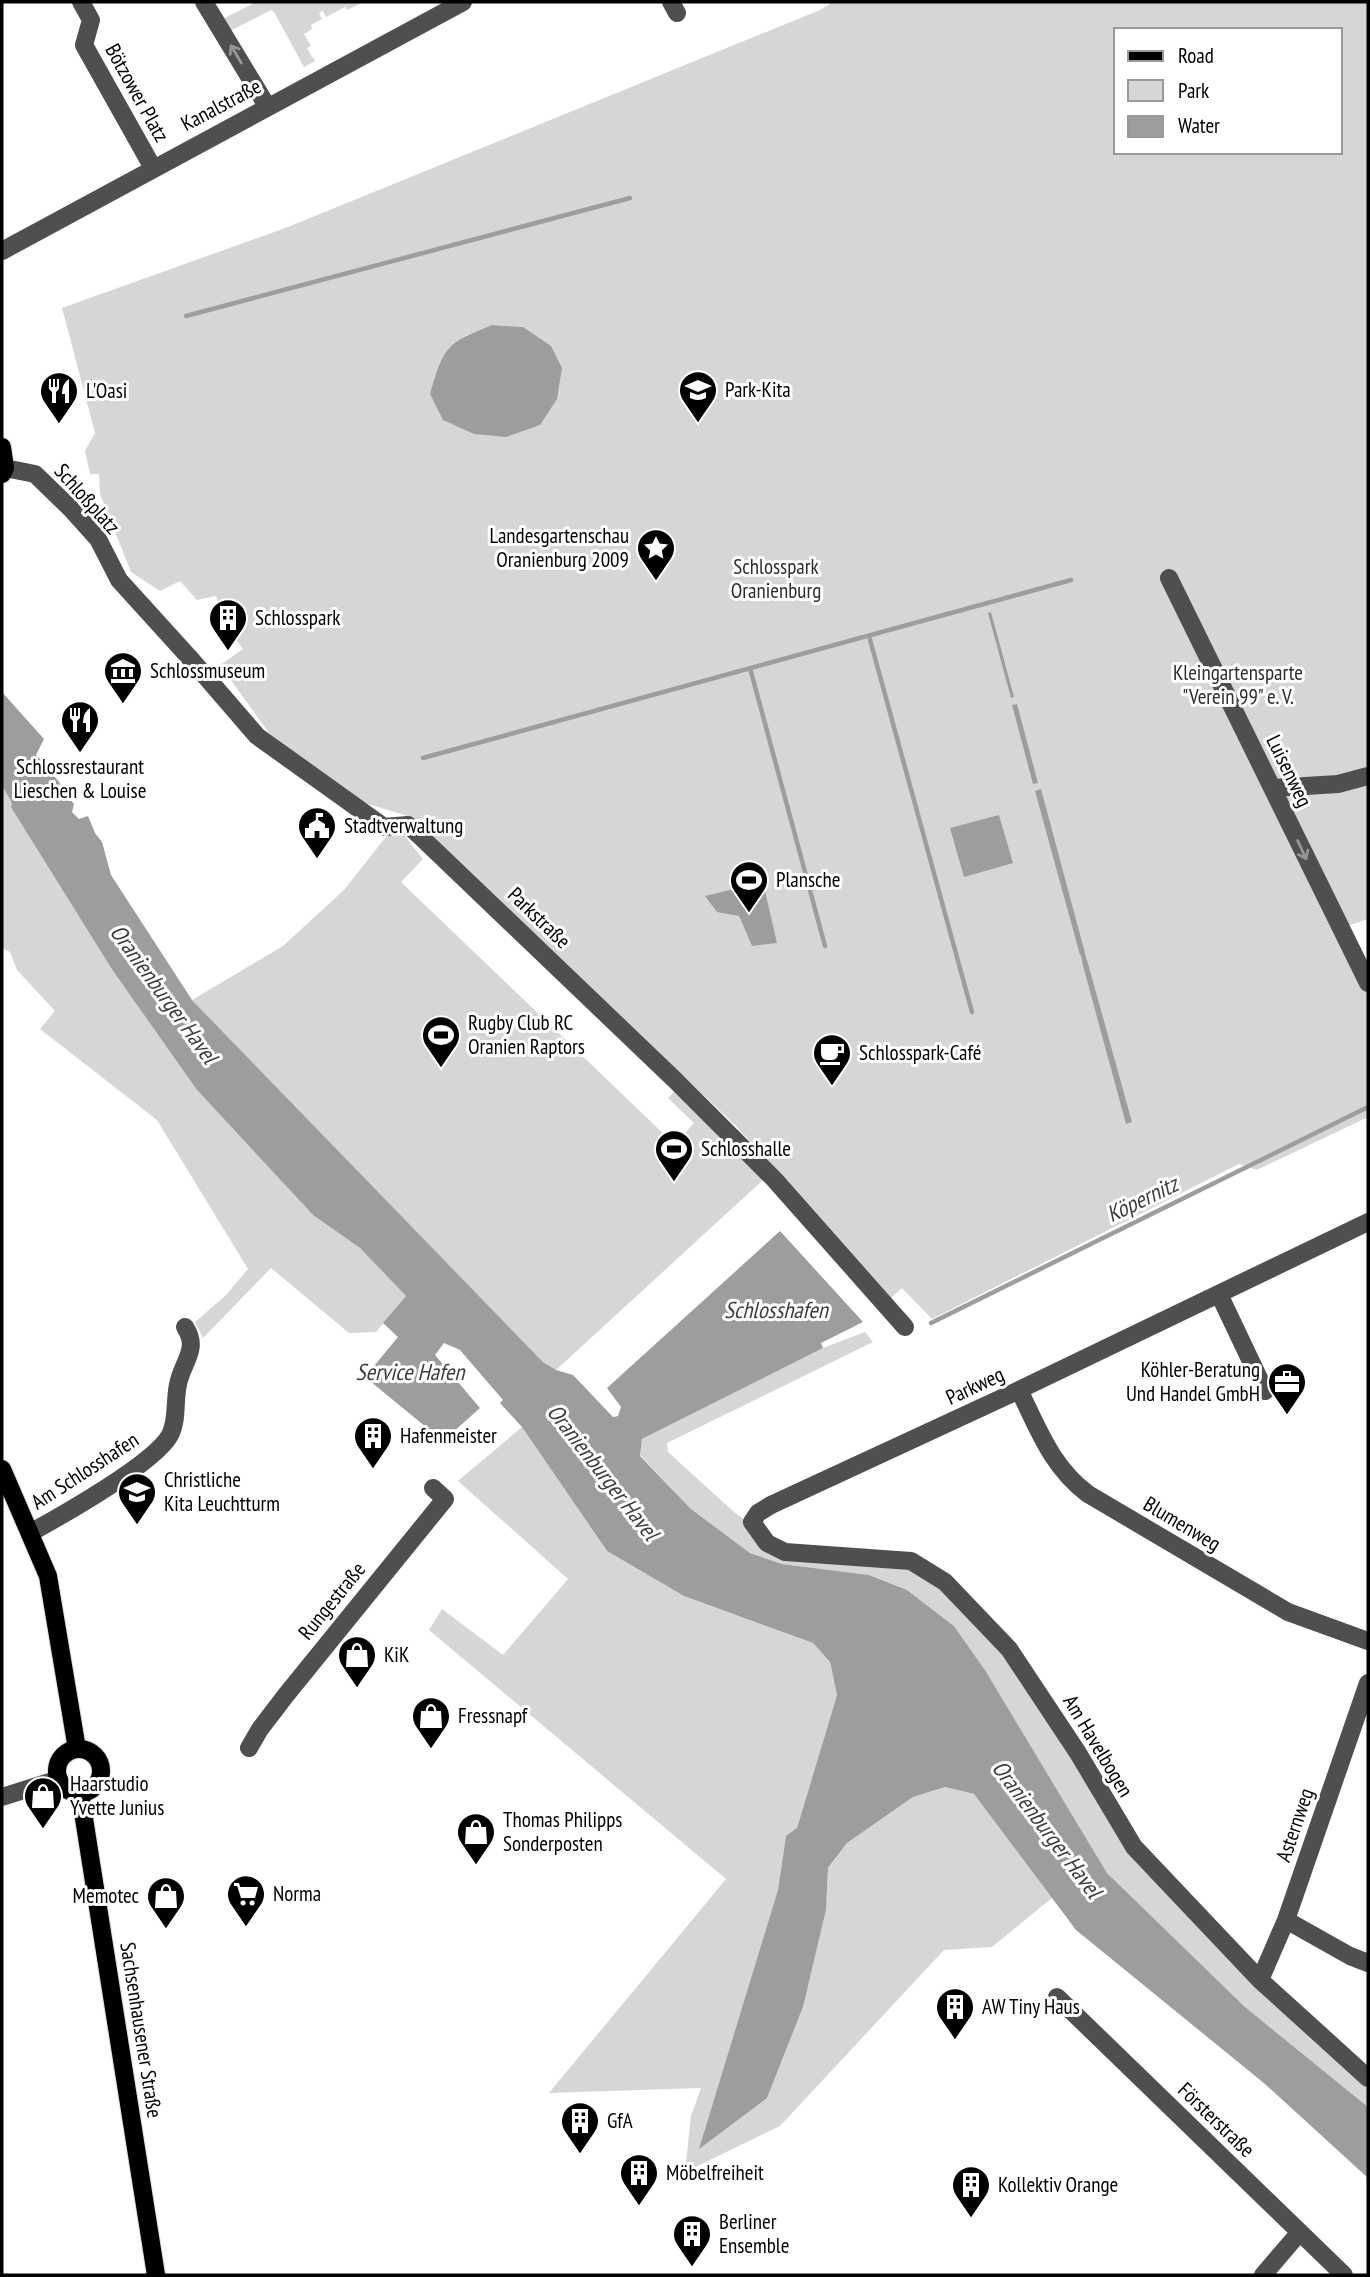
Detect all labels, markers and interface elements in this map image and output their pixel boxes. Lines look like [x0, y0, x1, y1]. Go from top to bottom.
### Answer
legend [1114, 28, 1342, 154]
street label: Bötzower Platz [99, 39, 175, 147]
text: Road [1178, 42, 1214, 69]
one-way arrow [228, 44, 242, 64]
street label: Kanalstraße [176, 72, 265, 137]
text: Park [1178, 77, 1209, 104]
text: Water [1178, 112, 1220, 139]
school or university icon: Park-Kita [677, 369, 719, 424]
restaurant icon: L'Oasi [38, 370, 80, 425]
place label: Park-Kita [725, 376, 791, 403]
place label: L'Oasi [86, 377, 127, 404]
street label: Schloßplatz [49, 458, 126, 540]
place label: Landesgartenschau Oranienburg 2009 [490, 522, 629, 573]
place icon: Landesgartenschau Oranienburg 2009 [635, 527, 677, 582]
park label: Schlosspark Oranienburg [731, 553, 821, 604]
building icon: Schlosspark [207, 597, 249, 652]
place label: Schlosspark [255, 604, 340, 631]
museum icon: Schlossmuseum [102, 650, 144, 705]
place label: Schlossmuseum [150, 657, 265, 684]
park label: Kleingartensparte "Verein 99" e. V. [1173, 659, 1303, 710]
restaurant icon: Schlossrestaurant Lieschen & Louise [59, 699, 101, 754]
street label: Luisenweg [1260, 730, 1318, 811]
place label: Schlossrestaurant Lieschen & Louise [14, 753, 146, 804]
public building icon: Stadtverwaltung [296, 805, 338, 860]
place label: Stadtverwaltung [344, 812, 463, 839]
one-way arrow [1296, 839, 1309, 860]
sports icon: Plansche [728, 859, 770, 914]
place label: Plansche [776, 866, 840, 893]
street label: Parkstraße [502, 881, 576, 954]
water label: Oranienburger Havel [104, 918, 226, 1071]
place label: Rugby Club RC Oranien Raptors [468, 1009, 585, 1060]
sports icon: Rugby Club RC Oranien Raptors [420, 1014, 462, 1069]
cafe icon: Schlosspark-Café [811, 1032, 853, 1087]
place label: Schlosspark-Café [859, 1039, 981, 1066]
sports icon: Schlosshalle [653, 1128, 695, 1183]
place label: Schlosshalle [701, 1135, 791, 1162]
water label: Köpernitz [1101, 1168, 1185, 1228]
water label: Schlosshafen [724, 1295, 830, 1324]
place label: Köhler-Beratung Und Handel GmbH [1126, 1356, 1260, 1407]
water label: Service Hafen [356, 1357, 466, 1386]
street label: Parkweg [941, 1360, 1008, 1411]
office icon: Köhler-Beratung Und Handel GmbH [1266, 1361, 1308, 1416]
water label: Oranienburger Havel [541, 1398, 667, 1548]
building icon: Hafenmeister [352, 1415, 394, 1470]
place label: Hafenmeister [400, 1422, 497, 1449]
street label: Am Schlosshafen [26, 1426, 144, 1515]
place label: Christliche Kita Leuchtturm [164, 1466, 280, 1517]
school or university icon: Christliche Kita Leuchtturm [116, 1471, 158, 1526]
street label: Blumenweg [1139, 1490, 1226, 1557]
street label: Rungestraße [292, 1556, 371, 1645]
shop icon: KiK [336, 1634, 378, 1689]
place label: KiK [384, 1641, 409, 1668]
street label: Am Havelbogen [1057, 1690, 1140, 1802]
shop icon: Fressnapf [410, 1695, 452, 1750]
place label: Fressnapf [458, 1702, 528, 1729]
water label: Oranienburger Havel [986, 1754, 1110, 1905]
place label: Haarstudio Yvette Junius [70, 1770, 164, 1821]
shop icon: Haarstudio Yvette Junius [22, 1775, 64, 1830]
street label: Asternweg [1269, 1784, 1320, 1865]
place label: Thomas Philipps Sonderposten [503, 1806, 622, 1857]
shop icon: Thomas Philipps Sonderposten [455, 1811, 497, 1866]
supermarket icon: Norma [225, 1873, 267, 1928]
shop icon: Memotec [145, 1875, 187, 1930]
place label: Norma [273, 1880, 321, 1907]
place label: Memotec [73, 1882, 140, 1909]
street label: Sachsenhausener Straße [114, 1940, 169, 2120]
building icon: AW Tiny Haus [934, 1986, 976, 2041]
place label: AW Tiny Haus [982, 1993, 1080, 2020]
street label: Försterstraße [1172, 2076, 1260, 2163]
building icon: GfA [559, 2100, 601, 2155]
place label: GfA [607, 2107, 633, 2134]
building icon: Möbelfreiheit [618, 2152, 660, 2207]
place label: Möbelfreiheit [666, 2159, 764, 2186]
building icon: Kollektiv Orange [950, 2164, 992, 2219]
place label: Kollektiv Orange [998, 2171, 1118, 2198]
place label: Berliner Ensemble [719, 2208, 789, 2259]
building icon: Berliner Ensemble [671, 2213, 713, 2268]

